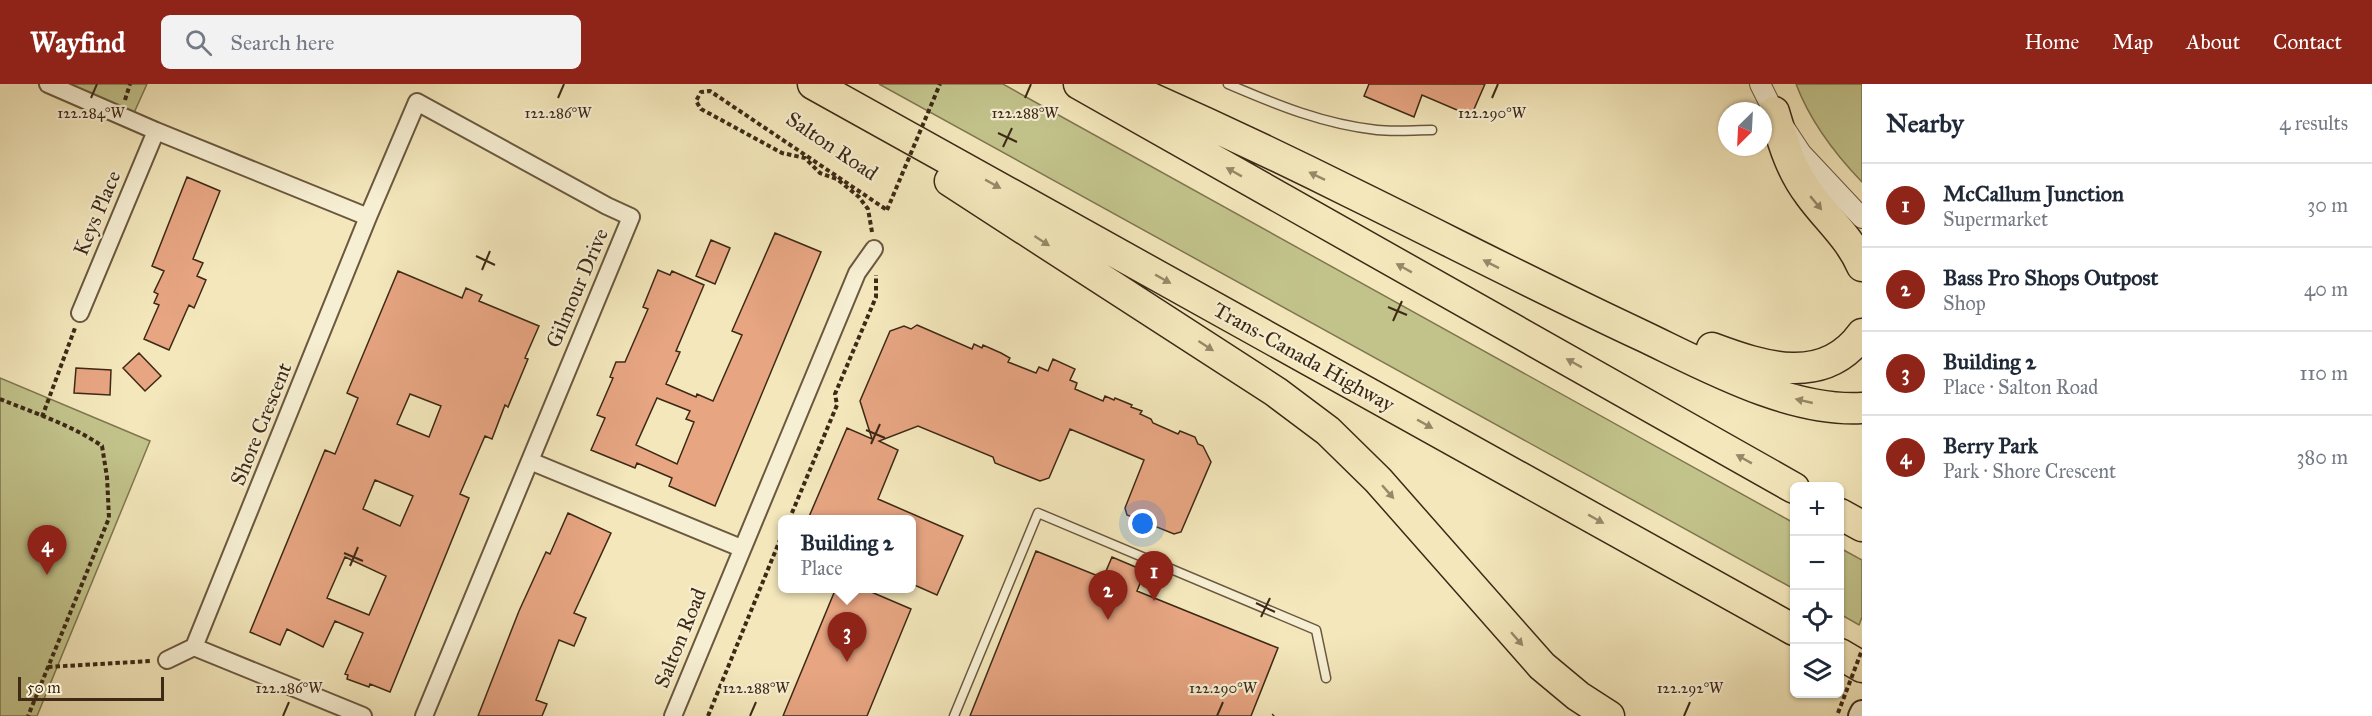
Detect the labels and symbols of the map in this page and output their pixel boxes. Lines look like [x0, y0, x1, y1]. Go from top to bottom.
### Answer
north arrow [1718, 102, 1772, 156]
text: 122.284°W [57, 104, 125, 122]
text: 122.286°W [525, 104, 592, 122]
text: 122.288°W [991, 104, 1059, 122]
text: 122.290°W [1458, 104, 1527, 122]
street label: Salton Road [781, 106, 883, 186]
street label: Keys Place [68, 166, 127, 259]
one-way arrow [1226, 166, 1242, 177]
one-way arrow [1309, 171, 1326, 180]
one-way arrow [984, 179, 1001, 189]
one-way arrow [1809, 195, 1821, 210]
street label: Gilmour Drive [540, 224, 614, 352]
one-way arrow [1034, 235, 1050, 246]
one-way arrow [1483, 259, 1500, 269]
one-way arrow [1396, 262, 1412, 273]
one-way arrow [1155, 274, 1172, 284]
street label: Trans-Canada Highway [1209, 296, 1400, 418]
one-way arrow [1198, 341, 1214, 352]
street label: Shore Crescent [225, 358, 298, 489]
one-way arrow [1566, 358, 1582, 369]
one-way arrow [1795, 395, 1813, 405]
one-way arrow [1417, 419, 1434, 429]
one-way arrow [1735, 455, 1752, 465]
one-way arrow [1381, 484, 1394, 499]
your location [1128, 509, 1157, 538]
one-way arrow [1587, 514, 1604, 524]
pin: 4 [28, 526, 66, 575]
pin: 1 [1134, 552, 1174, 601]
pin: 2 [1088, 570, 1128, 620]
street label: Salton Road [648, 584, 712, 692]
pin: 3 [828, 612, 866, 662]
one-way arrow [1510, 631, 1524, 646]
scale bar [18, 674, 164, 702]
text: 122.286°W [256, 679, 323, 697]
text: 122.288°W [722, 679, 790, 697]
text: 122.290°W [1189, 679, 1258, 697]
text: 122.292°W [1657, 679, 1724, 697]

